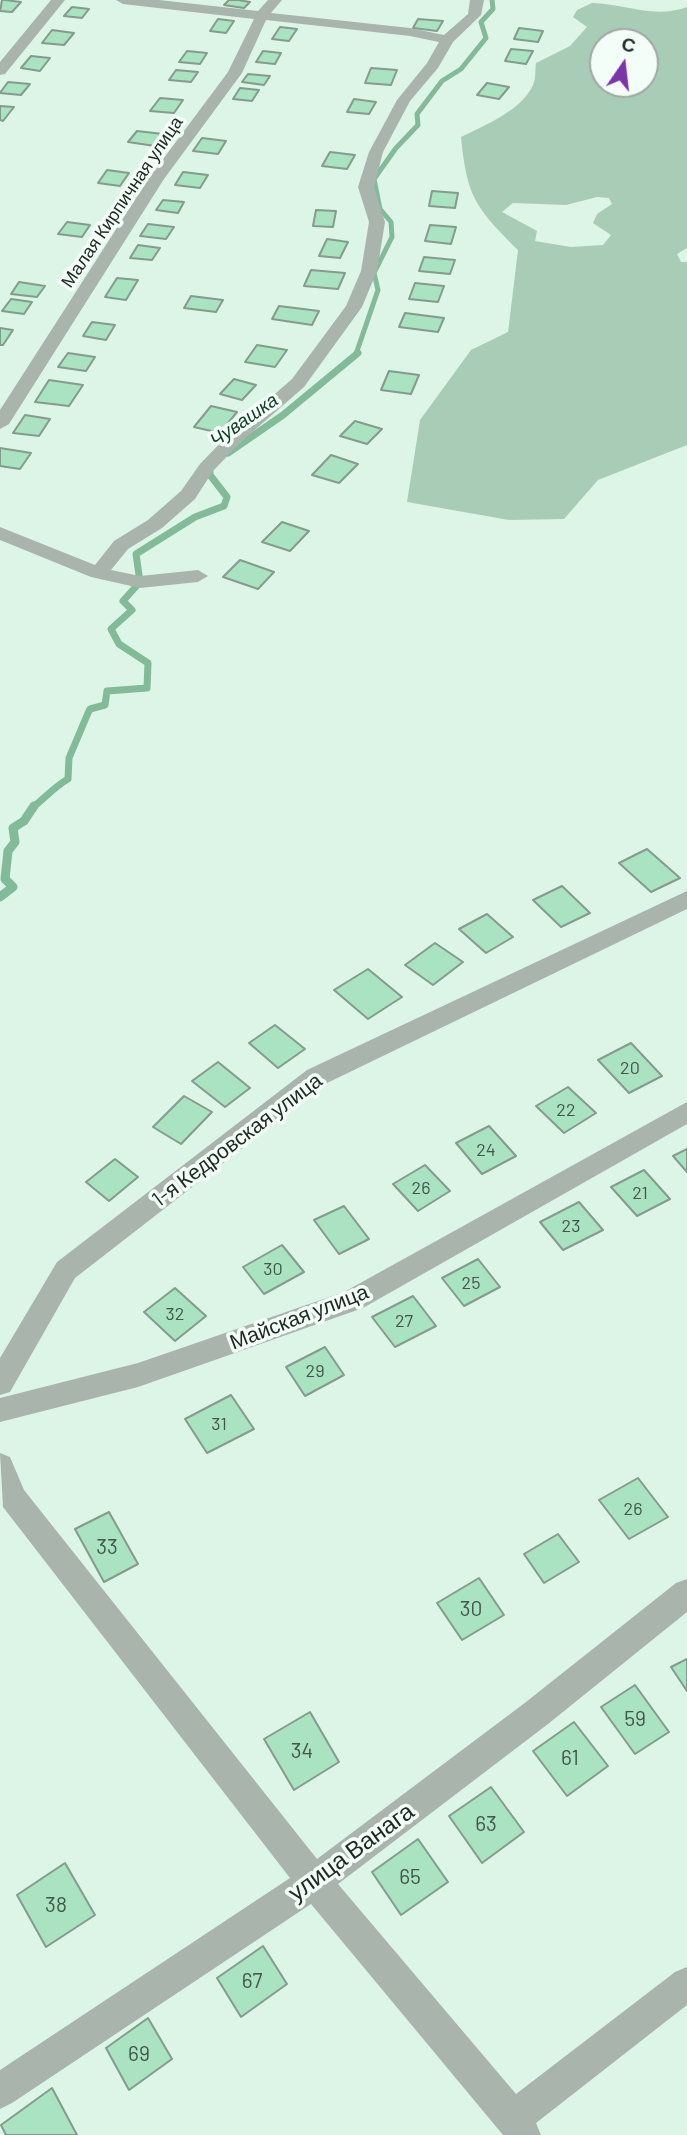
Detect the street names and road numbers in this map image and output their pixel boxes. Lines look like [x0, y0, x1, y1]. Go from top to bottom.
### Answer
street label: Малая Кирпичная улица [57, 112, 187, 292]
street label: 1-я Кедровская улица [147, 1068, 327, 1212]
street label: Майская улица [226, 1279, 372, 1355]
street label: улица Ванага [283, 1797, 419, 1907]

